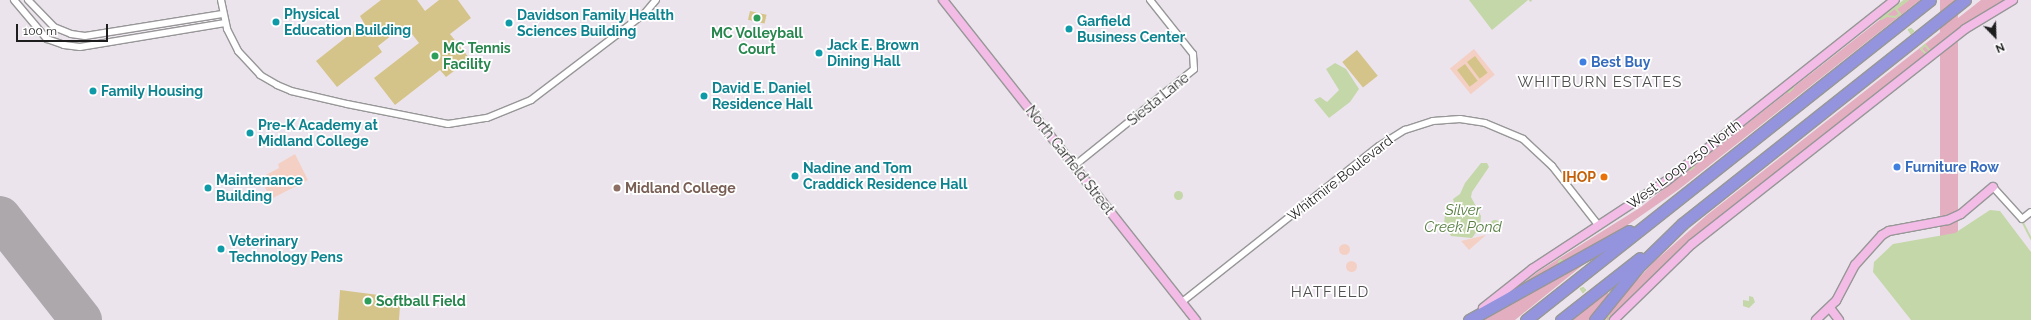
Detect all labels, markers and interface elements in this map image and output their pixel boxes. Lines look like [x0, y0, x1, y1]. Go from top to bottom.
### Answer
place label: Physical Education Building [284, 6, 411, 38]
place label: Davidson Family Health Sciences Building [517, 7, 674, 40]
marker: MC Volleyball Court [752, 13, 762, 23]
place label: Garfield Business Center [1077, 13, 1185, 46]
scale bar [18, 16, 110, 42]
north arrow [1975, 16, 2015, 56]
marker: Physical Education Building [271, 17, 281, 27]
marker: Davidson Family Health Sciences Building [504, 18, 514, 28]
text: 100 m [23, 24, 57, 38]
marker: Garfield Business Center [1064, 24, 1074, 34]
place label: MC Volleyball Court [711, 25, 803, 58]
place label: Jack E. Brown Dining Hall [827, 37, 919, 70]
place label: MC Tennis Facility [443, 40, 511, 72]
text: N [1993, 40, 2006, 55]
marker: Jack E. Brown Dining Hall [814, 48, 824, 58]
marker: MC Tennis Facility [430, 51, 440, 61]
place label: Best Buy [1591, 54, 1650, 70]
marker: Best Buy [1578, 57, 1588, 67]
street label: Siesta Lane [1124, 69, 1192, 129]
district label: WHITBURN ESTATES [1518, 74, 1682, 92]
place label: David E. Daniel Residence Hall [712, 80, 813, 112]
place label: Family Housing [101, 83, 203, 99]
marker: Family Housing [88, 86, 98, 96]
marker: David E. Daniel Residence Hall [699, 91, 709, 101]
street label: North Garfield Street [1022, 102, 1118, 218]
street label: West Loop 250 North [1624, 116, 1744, 212]
place label: Pre-K Academy at Midland College [258, 117, 379, 150]
marker: Pre-K Academy at Midland College [245, 128, 255, 138]
street label: Whitmire Boulevard [1284, 132, 1396, 224]
place label: Furniture Row [1905, 159, 1999, 175]
place label: Nadine and Tom Craddick Residence Hall [803, 160, 967, 192]
marker: Furniture Row [1892, 162, 1902, 172]
place label: IHOP [1562, 169, 1596, 185]
marker: Nadine and Tom Craddick Residence Hall [790, 171, 800, 181]
place label: Maintenance Building [216, 172, 303, 204]
marker: IHOP [1599, 172, 1609, 182]
place label: Midland College [625, 180, 736, 196]
marker: Maintenance Building [203, 183, 213, 193]
marker: Midland College [612, 183, 622, 193]
water label: Silver Creek Pond [1424, 201, 1502, 236]
place label: Veterinary Technology Pens [229, 233, 343, 266]
marker: Veterinary Technology Pens [216, 244, 226, 254]
district label: HATFIELD [1291, 284, 1369, 302]
place label: Softball Field [376, 293, 466, 309]
marker: Softball Field [363, 296, 373, 306]

